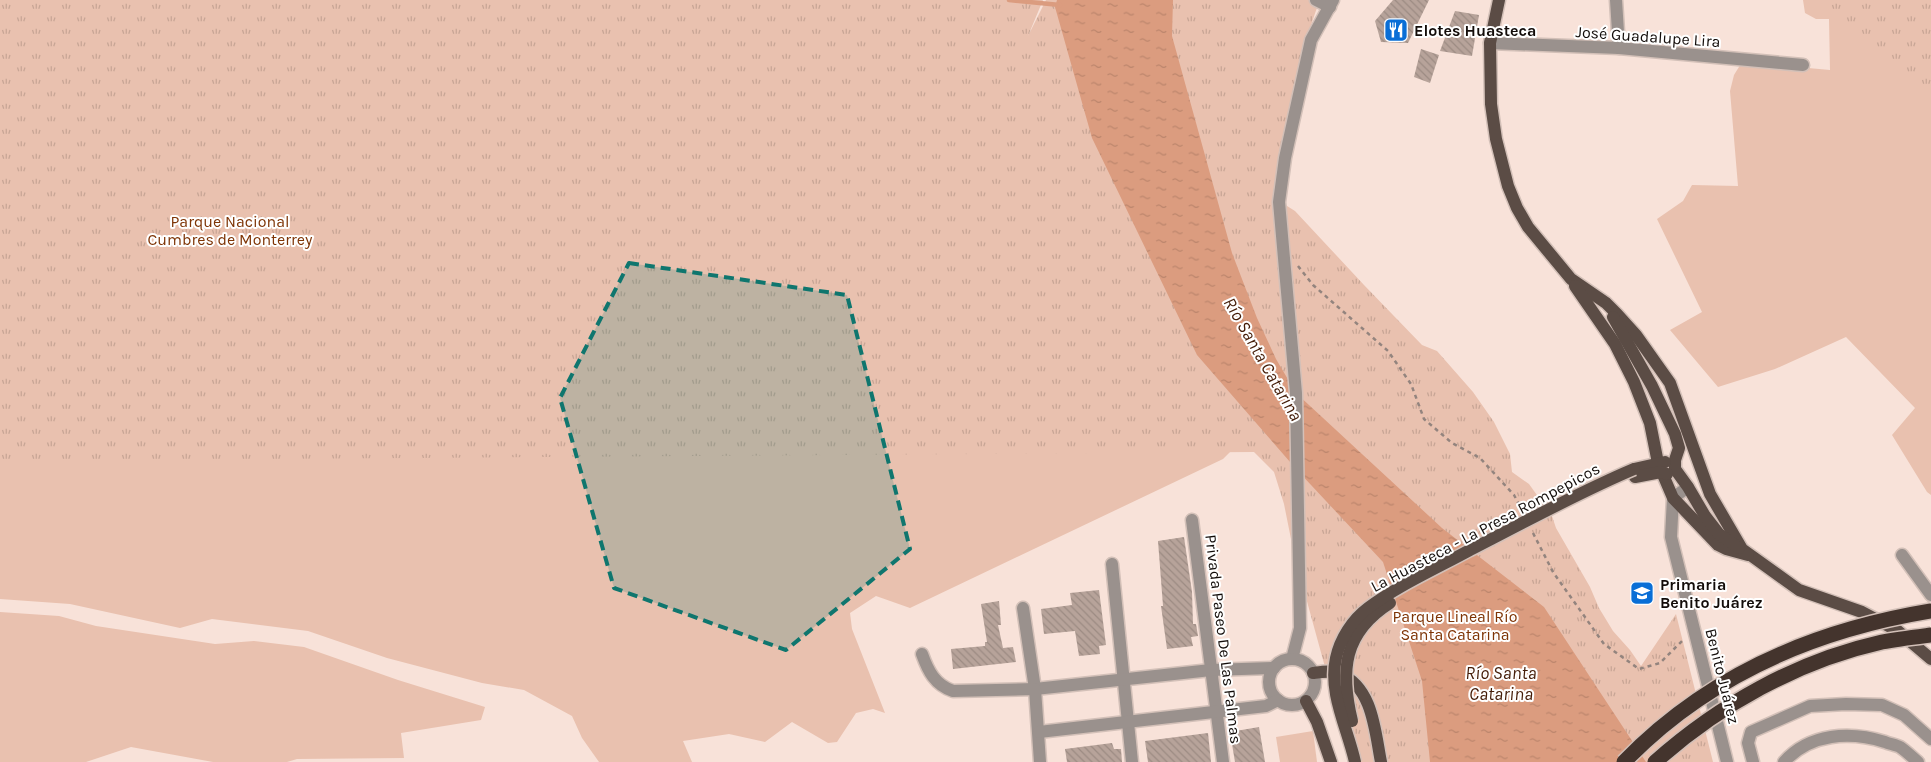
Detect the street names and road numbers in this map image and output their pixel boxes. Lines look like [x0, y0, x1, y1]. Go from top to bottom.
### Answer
street label: José Guadalupe Lira [1575, 22, 1721, 51]
street label: La Huasteca - La Presa Rompepicos [1367, 459, 1603, 596]
street label: Privada Paseo De Las Palmas [1201, 533, 1246, 745]
street label: Benito Juárez [1701, 626, 1744, 726]

